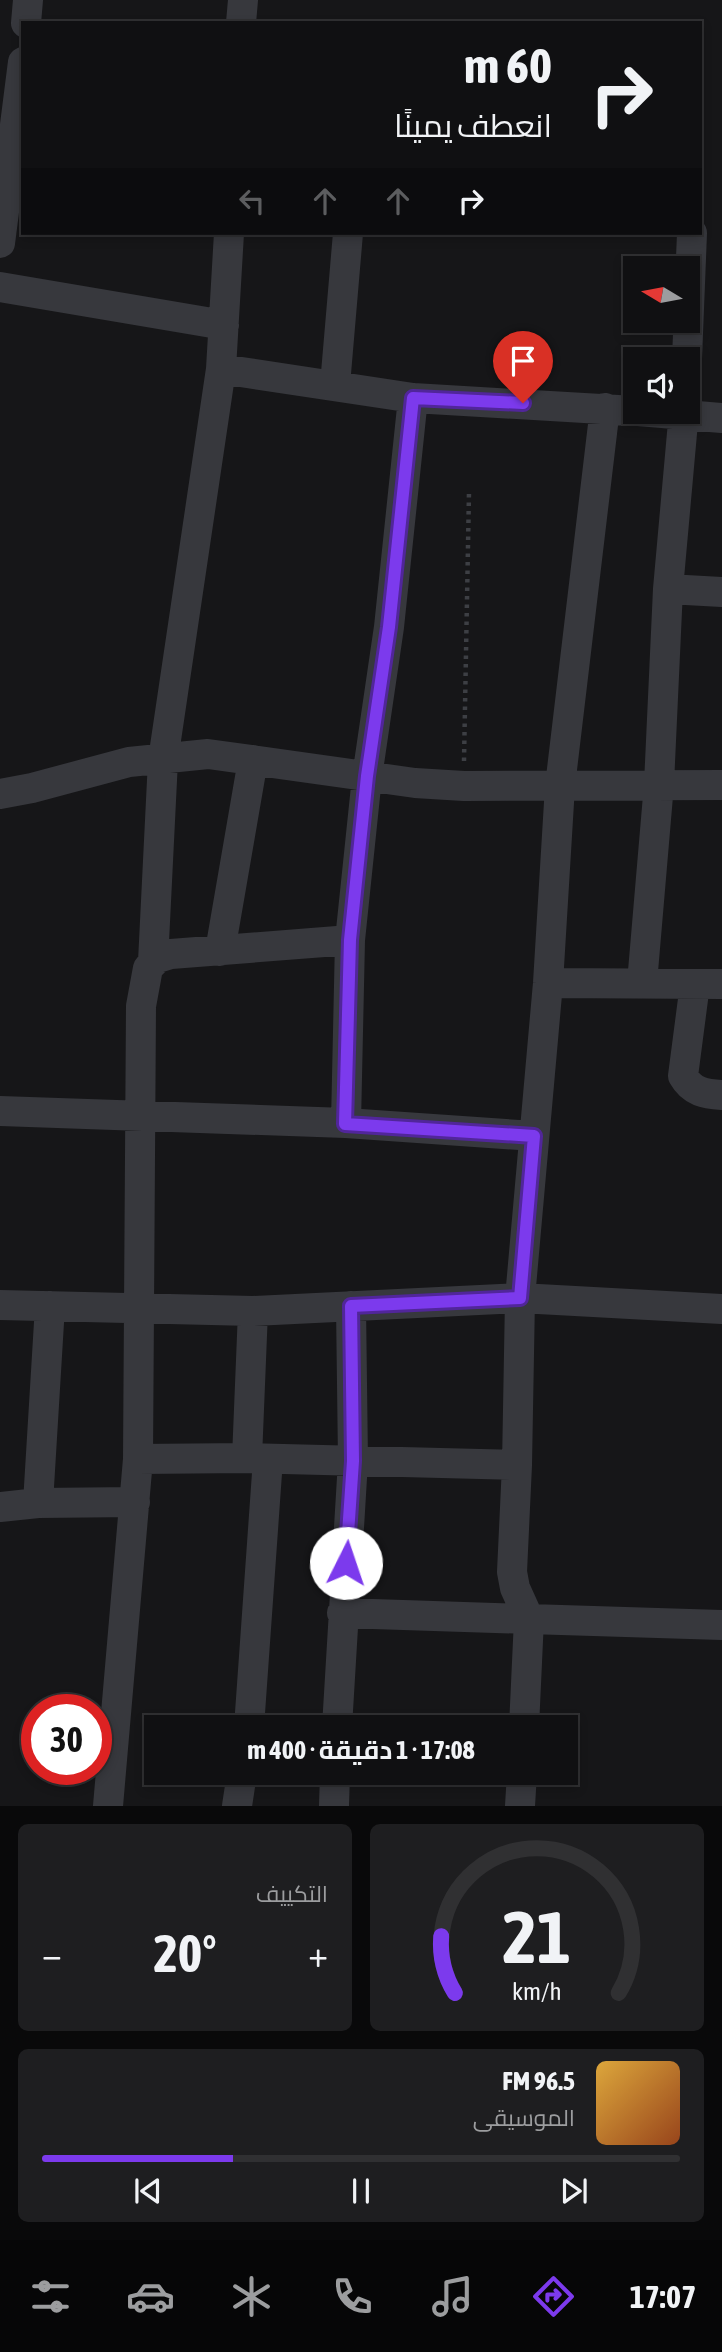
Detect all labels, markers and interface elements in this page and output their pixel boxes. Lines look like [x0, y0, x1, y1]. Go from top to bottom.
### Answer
text: 60 m [464, 37, 552, 93]
icon: right [576, 49, 667, 140]
text: انعطف يمينًا [394, 107, 552, 144]
icon: left [233, 182, 271, 220]
icon: ahead [306, 182, 344, 220]
icon: ahead [379, 182, 417, 220]
icon: right [452, 182, 490, 220]
north arrow [623, 256, 700, 332]
map controls [623, 256, 700, 424]
pin [493, 331, 553, 403]
icon: arrive [504, 342, 542, 380]
button: sound [623, 347, 700, 424]
position arrow [309, 1526, 383, 1600]
speed limit sign: 30 [21, 1694, 112, 1785]
text: 17:08 · 1 دقيقة · 400 m [247, 1735, 475, 1765]
text: التكييف [256, 1881, 328, 1907]
text: 21 [503, 1896, 571, 1979]
text: 20° [153, 1923, 217, 1983]
text: − [42, 1932, 62, 1975]
text: + [308, 1932, 328, 1975]
text: km/h [512, 1977, 562, 2005]
text: 96.5 FM [502, 2066, 575, 2096]
text: الموسيقى [473, 2105, 575, 2131]
icon: previous [129, 2172, 167, 2210]
icon: pause [342, 2172, 380, 2210]
icon: next [555, 2172, 593, 2210]
icon: filters [26, 2272, 75, 2321]
icon: car [126, 2272, 175, 2321]
icon: climate [227, 2272, 276, 2321]
icon: phone [328, 2272, 377, 2321]
icon: music [428, 2272, 477, 2321]
icon: directions [529, 2272, 578, 2321]
text: 17:07 [630, 2278, 696, 2315]

